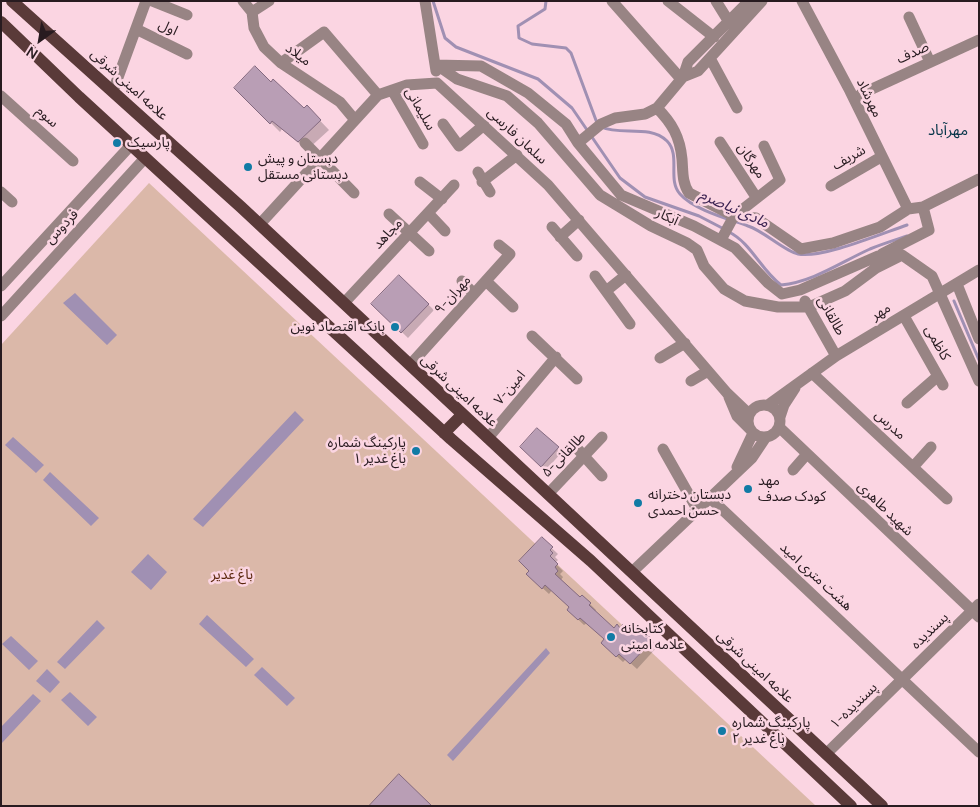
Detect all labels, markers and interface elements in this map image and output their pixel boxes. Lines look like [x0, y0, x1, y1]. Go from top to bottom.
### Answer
north arrow [15, 15, 65, 65]
street label: اول [156, 16, 180, 40]
street label: صدف [894, 38, 932, 68]
street label: میلاد [282, 40, 314, 70]
text: N [22, 42, 41, 64]
street label: علامه امینی شرقی [87, 46, 171, 124]
street label: مهرشاد [852, 76, 886, 120]
street label: سلیمانی [401, 85, 439, 133]
street label: سوم [32, 103, 62, 131]
street label: سلمان فارسی [483, 104, 551, 168]
district label: مهرآباد [928, 122, 968, 140]
place label: پارسیک [127, 135, 170, 151]
marker: پارسیک [111, 137, 123, 149]
street label: مهرگان [733, 140, 769, 182]
street label: شریف [829, 142, 869, 174]
place label: دبستان و پیش دبستانی مستقل [258, 151, 348, 184]
marker: دبستان و پیش دبستانی مستقل [242, 161, 254, 173]
water label: مادی نیاصرم [697, 186, 771, 232]
street label: آبکار [653, 204, 681, 230]
street label: فردوس [42, 206, 82, 248]
street label: مجاهد [370, 215, 406, 253]
street label: ۹-مهران [431, 272, 475, 318]
street label: طالقانی [813, 293, 849, 339]
street label: مهر [868, 300, 894, 324]
place label: بانک اقتصاد نوین [291, 319, 385, 335]
marker: بانک اقتصاد نوین [389, 321, 401, 333]
street label: کاظمی [921, 322, 953, 364]
street label: علامه امینی شرقی [417, 351, 501, 431]
street label: ۷-امین [491, 367, 529, 409]
street label: مدرس [871, 406, 909, 444]
street label: ۵-طالقانی [538, 429, 590, 481]
place label: پارکینگ شماره ۱ باغ غدیر [328, 435, 406, 468]
marker: پارکینگ شماره ۱ باغ غدیر [410, 445, 422, 457]
place label: مهد کودک صدف [758, 473, 826, 506]
street label: شهید طاهری [854, 478, 916, 540]
marker: مهد کودک صدف [742, 483, 754, 495]
place label: دبستان دخترانه حسن احمدی [648, 487, 731, 520]
marker: دبستان دخترانه حسن احمدی [632, 497, 644, 509]
street label: هشت متری امید [776, 539, 856, 615]
park label: باغ غدیر [211, 567, 253, 583]
street label: پسندیده [908, 609, 952, 653]
place label: کتابخانه علامه امینی [621, 621, 684, 654]
street label: علامه امینی شرقی [713, 627, 797, 707]
marker: کتابخانه علامه امینی [605, 631, 617, 643]
street label: ۱-پسندیده [827, 679, 881, 733]
place label: پارکینگ شماره ۲ باغ غدیر [732, 715, 810, 748]
marker: پارکینگ شماره ۲ باغ غدیر [716, 725, 728, 737]

